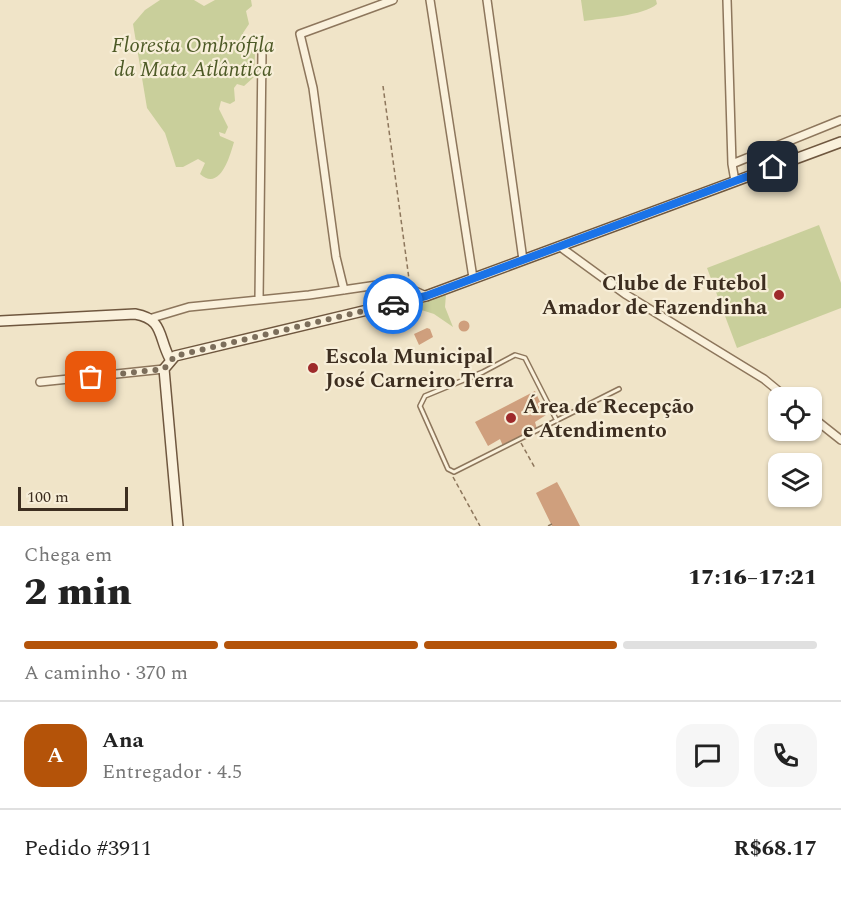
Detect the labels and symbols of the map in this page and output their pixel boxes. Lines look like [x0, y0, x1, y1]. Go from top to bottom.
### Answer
park label: Floresta Ombrófila da Mata Atlântica [112, 30, 275, 86]
pin [747, 141, 798, 192]
place label: Clube de Futebol Amador de Fazendinha [542, 268, 767, 324]
courier [363, 274, 423, 334]
marker: Clube de Futebol Amador de Fazendinha [772, 288, 786, 302]
place label: Escola Municipal José Carneiro Terra [325, 341, 514, 397]
pin [65, 351, 116, 402]
marker: Escola Municipal José Carneiro Terra [306, 361, 320, 375]
place label: Área de Recepção e Atendimento [523, 391, 694, 447]
marker: Área de Recepção e Atendimento [504, 411, 518, 425]
scale bar [18, 484, 128, 511]

